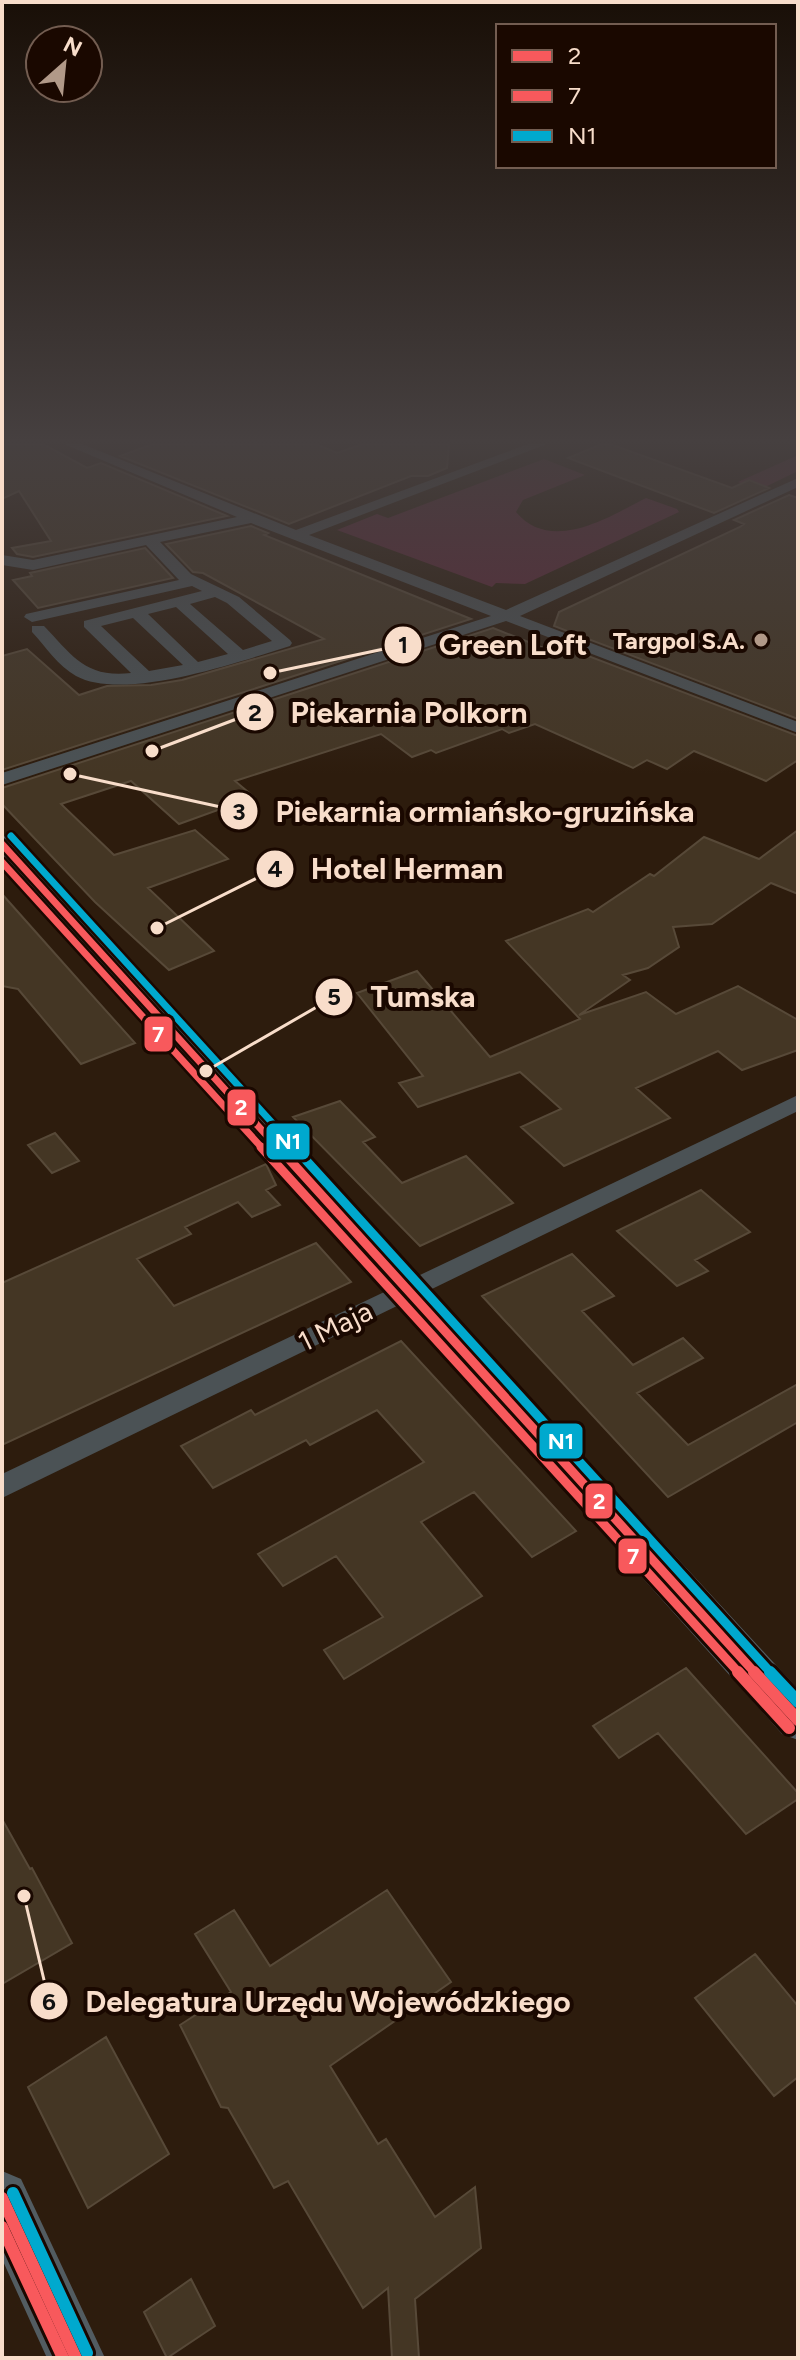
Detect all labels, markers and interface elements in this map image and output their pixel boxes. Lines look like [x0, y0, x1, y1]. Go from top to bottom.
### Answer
north arrow [24, 24, 104, 104]
legend [496, 24, 776, 168]
text: N [59, 31, 87, 63]
text: 2 [568, 41, 581, 70]
text: 7 [568, 81, 581, 110]
text: N1 [568, 121, 597, 150]
callout: Green Loft [383, 618, 603, 672]
text: Green Loft [439, 626, 587, 663]
place label: Targpol S.A. [613, 626, 745, 655]
text: 1 [398, 630, 408, 659]
marker: Targpol S.A. [752, 631, 770, 649]
callout: Piekarnia Polkorn [235, 685, 544, 739]
text: Piekarnia Polkorn [290, 694, 528, 731]
text: 2 [248, 698, 262, 727]
callout: Piekarnia ormiańsko-gruzińska [219, 784, 710, 838]
text: Piekarnia ormiańsko-gruzińska [275, 793, 695, 830]
text: 3 [232, 797, 246, 826]
callout: Hotel Herman [255, 842, 520, 896]
text: Hotel Herman [311, 850, 503, 887]
text: 4 [267, 854, 283, 883]
callout: Tumska [314, 970, 491, 1024]
text: Tumska [371, 978, 475, 1015]
text: 5 [327, 982, 341, 1011]
line badge: 7 [143, 1015, 174, 1053]
text: 7 [152, 1021, 164, 1048]
line badge: 2 [226, 1088, 257, 1127]
text: 2 [235, 1094, 247, 1121]
line badge: N1 [265, 1122, 311, 1161]
text: N1 [275, 1128, 301, 1155]
street label: 1 Maja [292, 1294, 378, 1358]
line badge: N1 [538, 1422, 584, 1460]
text: N1 [548, 1428, 574, 1455]
line badge: 2 [584, 1482, 614, 1520]
text: 2 [593, 1488, 605, 1515]
line badge: 7 [617, 1537, 648, 1575]
text: 7 [627, 1543, 639, 1570]
callout: Delegatura Urzędu Wojewódzkiego [29, 1974, 587, 2028]
text: Delegatura Urzędu Wojewódzkiego [85, 1983, 571, 2020]
text: 6 [42, 1987, 56, 2016]

